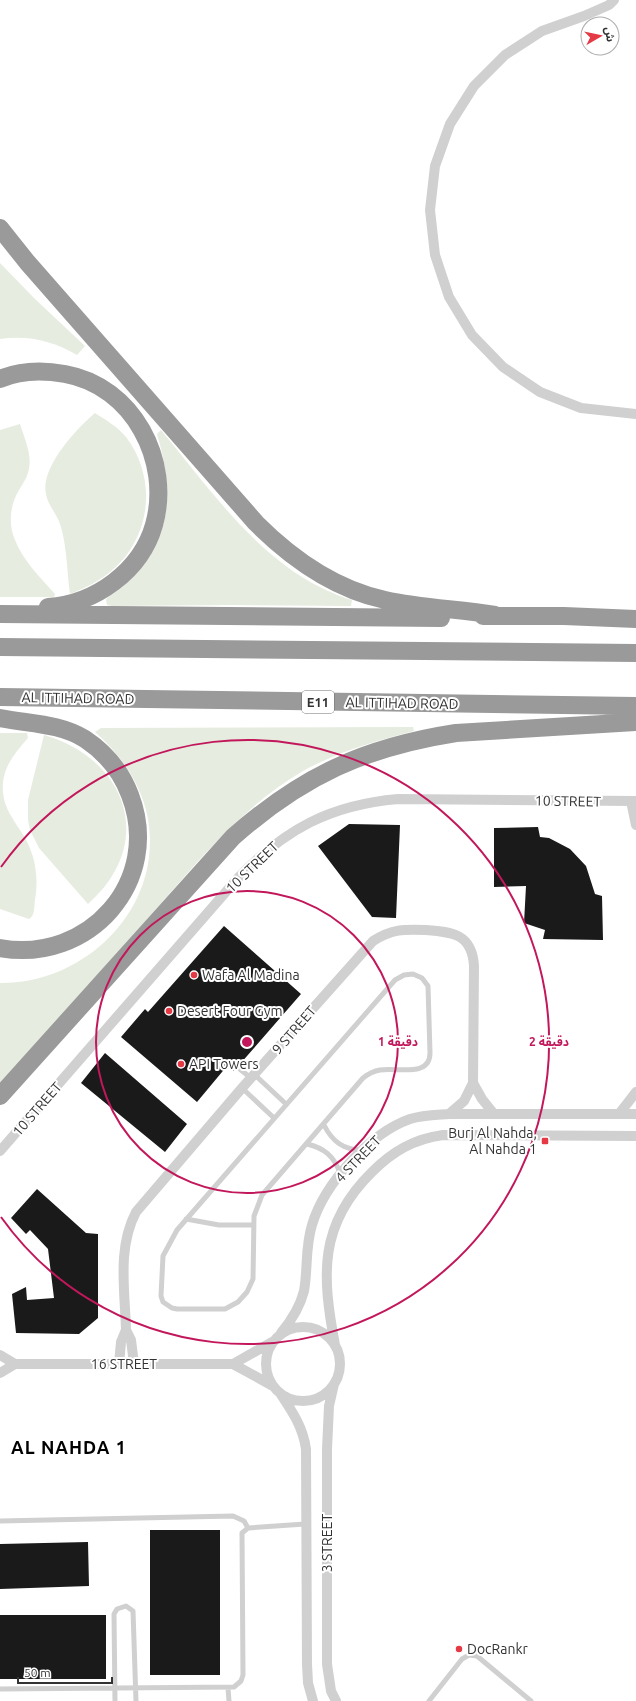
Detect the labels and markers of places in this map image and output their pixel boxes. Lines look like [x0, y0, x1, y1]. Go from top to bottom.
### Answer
place label: Wafa Al Madina [202, 967, 300, 983]
marker: Wafa Al Madina [189, 970, 199, 980]
place label: Desert Four Gym [177, 1003, 283, 1019]
marker: Desert Four Gym [164, 1006, 174, 1016]
centre of rings [240, 1035, 254, 1049]
place label: API Towers [189, 1056, 259, 1072]
marker: API Towers [176, 1059, 186, 1069]
place label: Burj Al Nahda, Al Nahda 1 [448, 1125, 537, 1157]
marker: Burj Al Nahda, Al Nahda 1 [540, 1136, 550, 1146]
place label: DocRankr [467, 1641, 529, 1657]
marker: DocRankr [454, 1644, 464, 1654]

